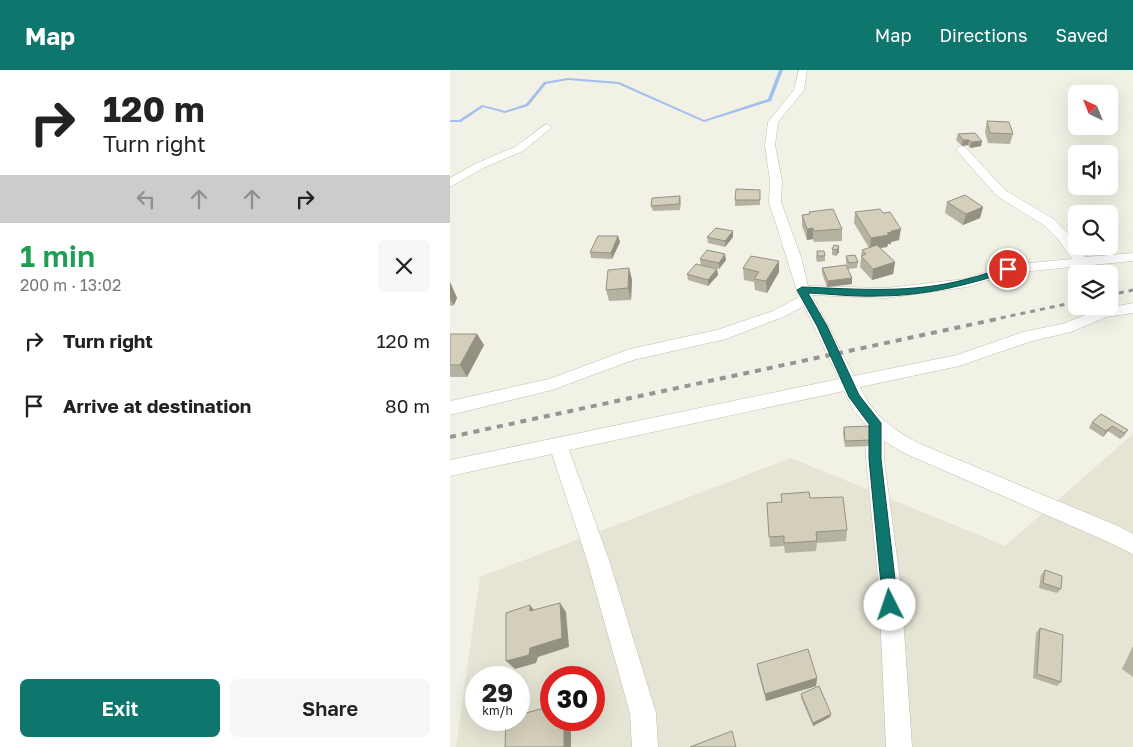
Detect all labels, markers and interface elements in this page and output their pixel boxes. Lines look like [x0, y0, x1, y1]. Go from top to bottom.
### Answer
text: Map [25, 21, 75, 50]
text: Map [875, 24, 911, 46]
text: Directions [939, 24, 1027, 46]
text: Saved [1055, 24, 1108, 46]
north arrow [1068, 85, 1118, 135]
map controls [1068, 85, 1118, 315]
text: 120 m [103, 88, 205, 130]
icon: right [20, 90, 85, 155]
text: Turn right [103, 130, 206, 157]
button: sound [1068, 145, 1118, 195]
icon: left [132, 185, 160, 213]
icon: ahead [185, 185, 213, 213]
icon: ahead [238, 185, 266, 213]
icon: right [291, 185, 319, 213]
button: search [1068, 205, 1118, 255]
text: 1 min [20, 238, 95, 274]
button: close [378, 240, 430, 292]
pin [987, 248, 1029, 290]
icon: arrive [994, 255, 1022, 283]
button: layers [1068, 265, 1118, 315]
text: 200 m · 13:02 [20, 275, 121, 295]
icon: right [20, 327, 48, 355]
text: Turn right [63, 329, 153, 352]
text: 120 m [376, 329, 430, 352]
icon: arrive [20, 392, 48, 420]
text: Arrive at destination [63, 394, 251, 417]
text: 80 m [385, 394, 430, 417]
position arrow [863, 578, 915, 630]
speed limit sign: 30 [540, 666, 605, 731]
text: 29 [482, 677, 513, 708]
button: Exit [20, 679, 220, 737]
button: Share [230, 679, 430, 737]
text: km/h [482, 703, 513, 718]

